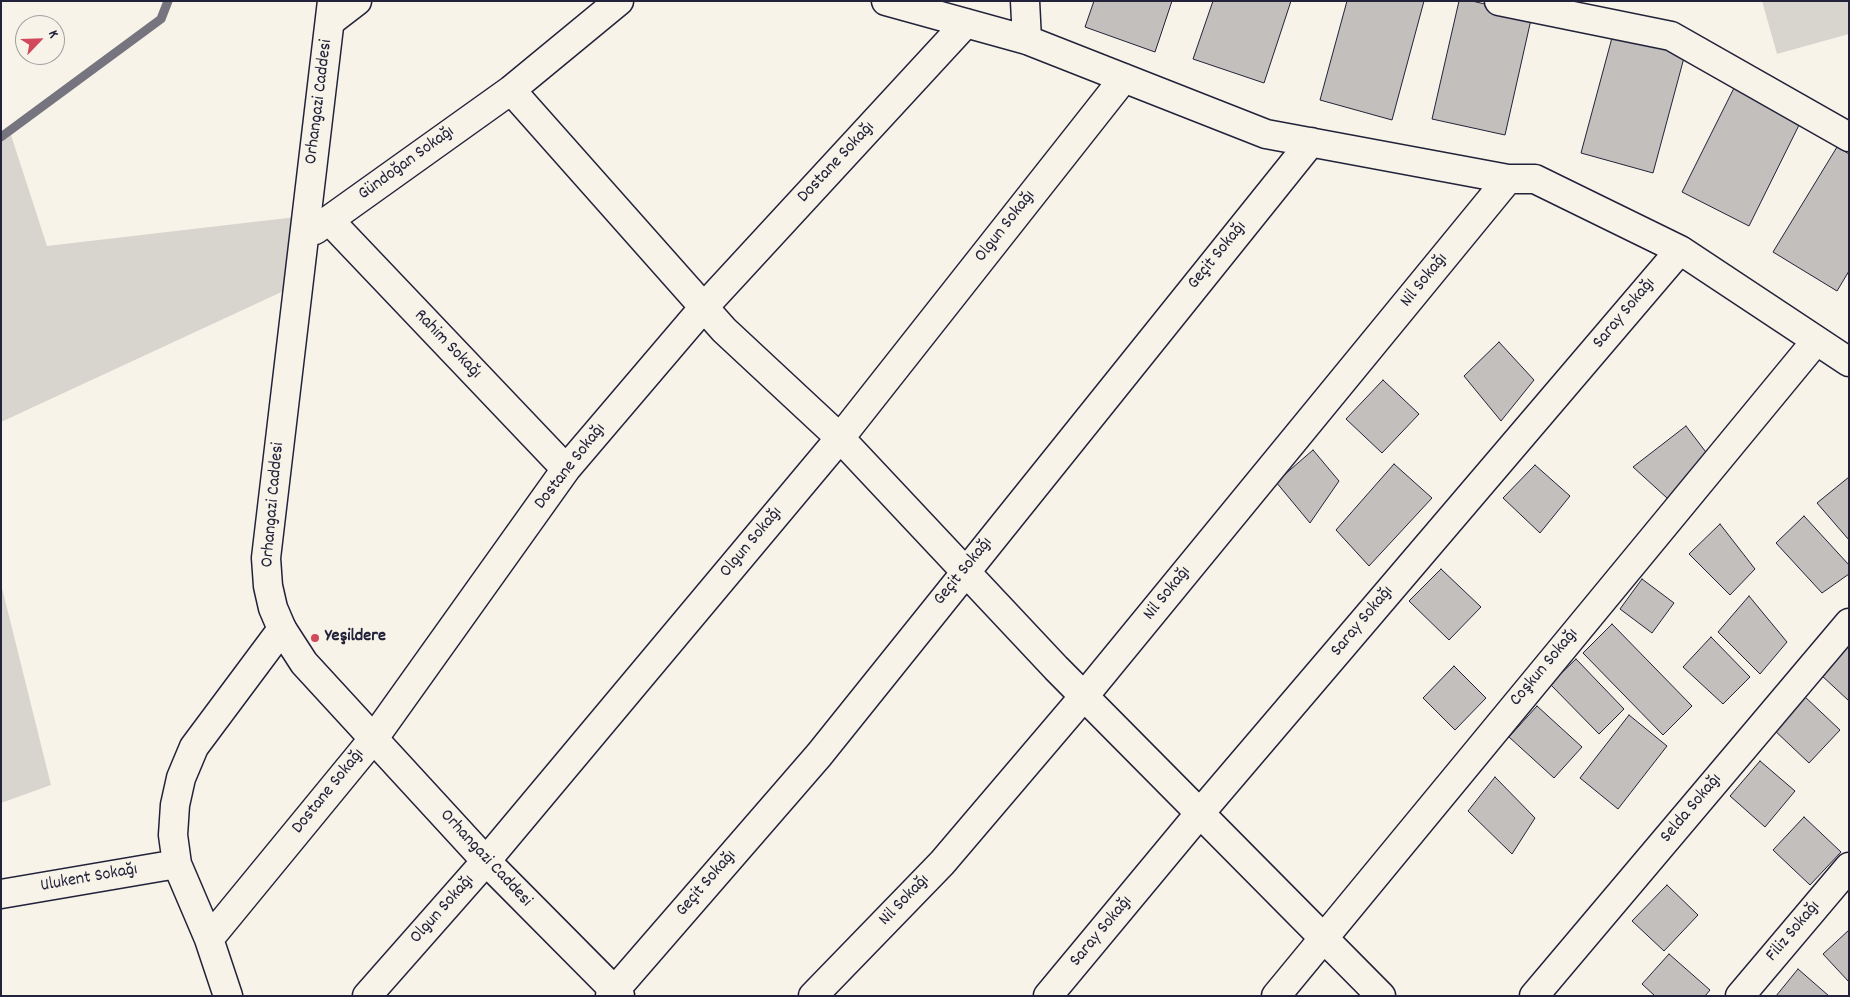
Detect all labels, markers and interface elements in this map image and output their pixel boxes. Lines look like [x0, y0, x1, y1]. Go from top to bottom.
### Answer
north arrow [15, 15, 65, 65]
text: K [42, 27, 63, 41]
street label: Orhangazi Caddesi [302, 38, 338, 166]
street label: Dostane Sokağı [794, 118, 880, 208]
street label: Gündoğan Sokağı [355, 122, 459, 206]
street label: Olgun Sokağı [971, 187, 1041, 267]
street label: Geçit Sokağı [1184, 218, 1252, 294]
street label: Nil Sokağı [1397, 250, 1453, 312]
street label: Saray Sokağı [1589, 274, 1661, 354]
street label: Rahim Sokağı [409, 306, 485, 384]
street label: Dostane Sokağı [531, 420, 611, 514]
street label: Orhangazi Caddesi [258, 441, 290, 569]
street label: Olgun Sokağı [716, 503, 788, 583]
street label: Geçit Sokağı [930, 534, 998, 610]
street label: Nil Sokağı [1140, 563, 1196, 625]
street label: Saray Sokağı [1327, 582, 1399, 662]
street label: Coşkun Sokağı [1506, 625, 1584, 711]
place label: Yeşildere [325, 627, 386, 649]
marker: Yeşildere [309, 632, 321, 644]
street label: Dostane Sokağı [288, 745, 370, 839]
street label: Selda Sokağı [1657, 770, 1727, 848]
street label: Orhangazi Caddesi [434, 806, 536, 912]
street label: Geçit Sokağı [672, 846, 742, 922]
street label: Ulukent Sokağı [39, 860, 139, 898]
street label: Olgun Sokağı [406, 871, 480, 949]
street label: Nil Sokağı [875, 871, 935, 931]
street label: Saray Sokağı [1066, 892, 1138, 972]
street label: Filiz Sokağı [1762, 897, 1826, 967]

